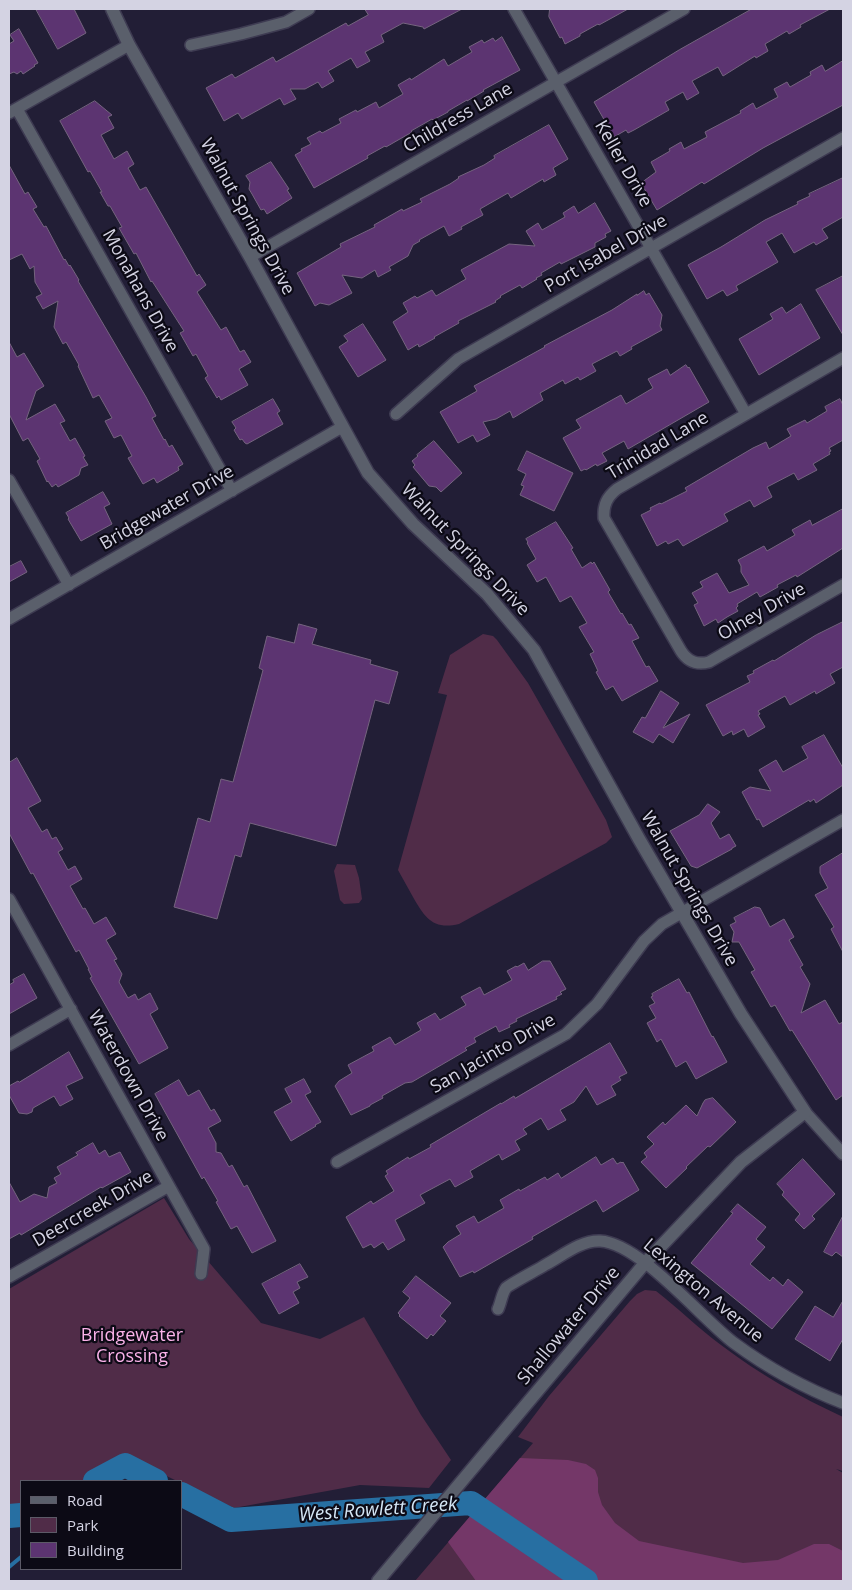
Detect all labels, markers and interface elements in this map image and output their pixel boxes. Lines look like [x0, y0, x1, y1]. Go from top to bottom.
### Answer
street label: Childress Lane [400, 78, 516, 158]
street label: Keller Drive [590, 117, 656, 211]
street label: Walnut Springs Drive [195, 135, 299, 299]
street label: Port Isabel Drive [541, 210, 671, 298]
street label: Monahans Drive [97, 226, 183, 356]
street label: Trinidad Lane [603, 407, 713, 485]
street label: Bridgewater Drive [96, 461, 238, 555]
street label: Walnut Springs Drive [396, 479, 534, 621]
street label: Olney Drive [714, 578, 810, 646]
street label: Walnut Springs Drive [636, 808, 742, 970]
street label: Waterdown Drive [83, 1007, 173, 1145]
street label: San Jacinto Drive [427, 1009, 559, 1099]
street label: Deercreek Drive [29, 1166, 157, 1252]
street label: Lexington Avenue [639, 1235, 767, 1347]
street label: Shallowater Drive [513, 1263, 625, 1389]
park label: Bridgewater Crossing [81, 1325, 183, 1368]
legend [20, 1480, 182, 1570]
text: Road [67, 1490, 103, 1510]
water label: West Rowlett Creek [298, 1493, 458, 1527]
text: Park [67, 1515, 98, 1535]
text: Building [67, 1540, 124, 1560]

